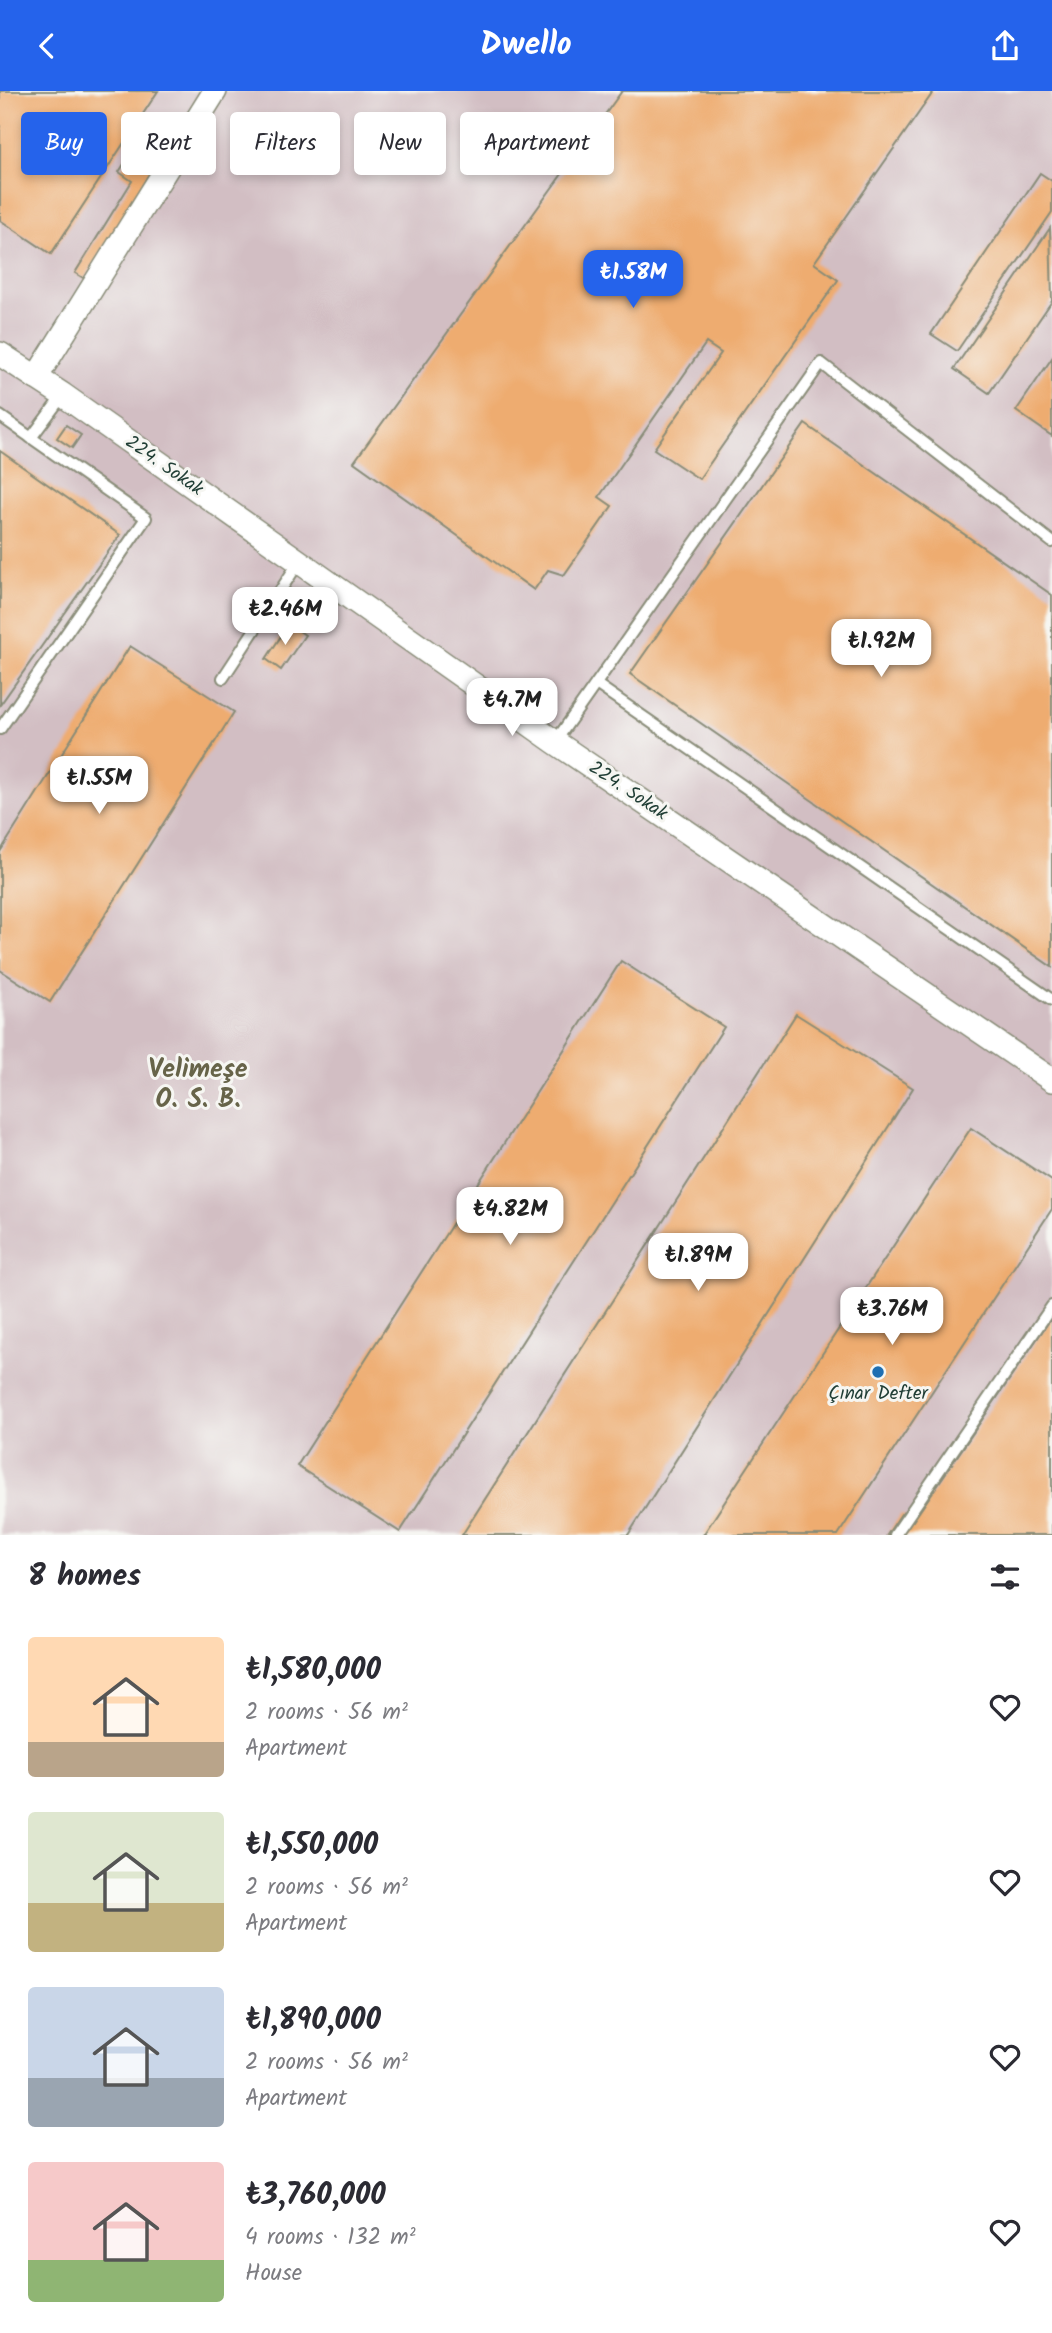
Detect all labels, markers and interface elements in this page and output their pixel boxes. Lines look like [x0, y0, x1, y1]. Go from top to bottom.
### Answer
text: Dwello [480, 20, 572, 71]
icon: back [28, 27, 66, 65]
icon: share [986, 27, 1024, 65]
chip: Buy [21, 112, 107, 175]
chip: Rent [121, 112, 216, 175]
chip: Filters [230, 112, 340, 175]
chip: New [354, 112, 446, 175]
chip: Apartment [460, 112, 614, 175]
pin: ₺1.58M [576, 251, 690, 310]
text: ₺1.58M [599, 255, 667, 291]
street label: 224. Sokak [118, 428, 210, 504]
pin: ₺2.46M [228, 587, 342, 647]
text: ₺2.46M [248, 592, 322, 628]
pin: ₺1.92M [824, 619, 938, 679]
text: ₺1.92M [847, 624, 915, 660]
pin: ₺4.7M [463, 679, 561, 738]
text: ₺4.7M [483, 683, 541, 719]
street label: 224. Sokak [582, 753, 674, 829]
pin: ₺1.55M [42, 757, 156, 816]
text: ₺1.55M [66, 761, 132, 797]
district label: Velimeşe O. S. B. [148, 1049, 248, 1121]
pin: ₺4.82M [453, 1187, 567, 1247]
text: ₺4.82M [472, 1192, 548, 1228]
pin: ₺1.89M [641, 1233, 755, 1293]
text: ₺1.89M [664, 1238, 732, 1274]
pin: ₺3.76M [835, 1287, 949, 1347]
text: ₺3.76M [856, 1292, 928, 1328]
marker: Çınar Defter [870, 1364, 886, 1380]
place label: Çınar Defter [828, 1379, 929, 1409]
text: 8 homes [28, 1553, 141, 1601]
icon: filters [986, 1558, 1024, 1596]
text: ₺1,580,000 [245, 1647, 381, 1695]
icon: home [84, 1665, 168, 1749]
icon: heart [986, 1688, 1024, 1726]
text: 2 rooms · 56 m² [245, 1695, 408, 1731]
text: Apartment [245, 1731, 347, 1767]
text: ₺1,550,000 [245, 1822, 378, 1870]
icon: home [84, 1840, 168, 1924]
icon: heart [986, 1863, 1024, 1901]
text: 2 rooms · 56 m² [245, 1870, 408, 1906]
text: Apartment [245, 1906, 347, 1942]
text: ₺1,890,000 [245, 1997, 381, 2045]
icon: home [84, 2015, 168, 2099]
icon: heart [986, 2038, 1024, 2076]
text: 2 rooms · 56 m² [245, 2045, 408, 2081]
text: Apartment [245, 2081, 347, 2117]
text: ₺3,760,000 [245, 2172, 386, 2220]
icon: home [84, 2190, 168, 2274]
icon: heart [986, 2213, 1024, 2251]
text: 4 rooms · 132 m² [245, 2220, 416, 2256]
text: House [245, 2256, 302, 2292]

